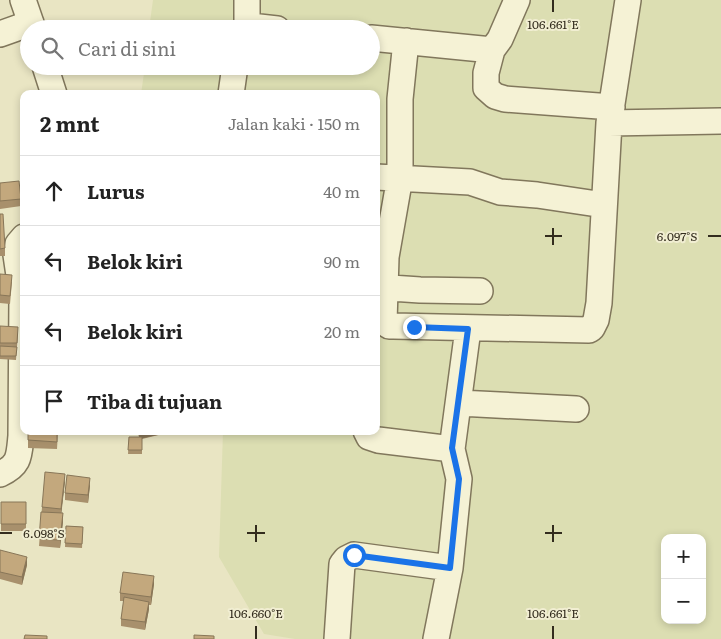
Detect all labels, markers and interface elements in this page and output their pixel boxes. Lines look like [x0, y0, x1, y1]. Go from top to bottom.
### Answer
text: 106.661°E [527, 15, 579, 33]
search box [20, 20, 380, 75]
icon: search [38, 34, 66, 62]
text: Cari di sini [78, 34, 176, 62]
text: 2 mnt [40, 107, 100, 138]
text: Jalan kaki · 150 m [228, 111, 360, 135]
icon: ahead [40, 177, 68, 205]
text: Lurus [87, 177, 144, 205]
text: 40 m [323, 179, 360, 203]
text: 6.097°S [657, 227, 697, 245]
icon: left [40, 247, 68, 275]
text: Belok kiri [87, 247, 183, 275]
text: 90 m [324, 249, 360, 273]
route end [403, 316, 426, 339]
icon: left [40, 317, 68, 345]
text: Belok kiri [87, 317, 183, 345]
text: 20 m [324, 319, 360, 343]
icon: arrive [40, 387, 68, 415]
text: Tiba di tujuan [87, 387, 222, 415]
text: 6.098°S [23, 524, 65, 542]
map controls [661, 534, 706, 624]
button: + [661, 534, 706, 579]
route start [343, 544, 366, 567]
button: − [661, 579, 706, 624]
text: 106.660°E [229, 604, 283, 622]
text: 106.661°E [527, 604, 579, 622]

